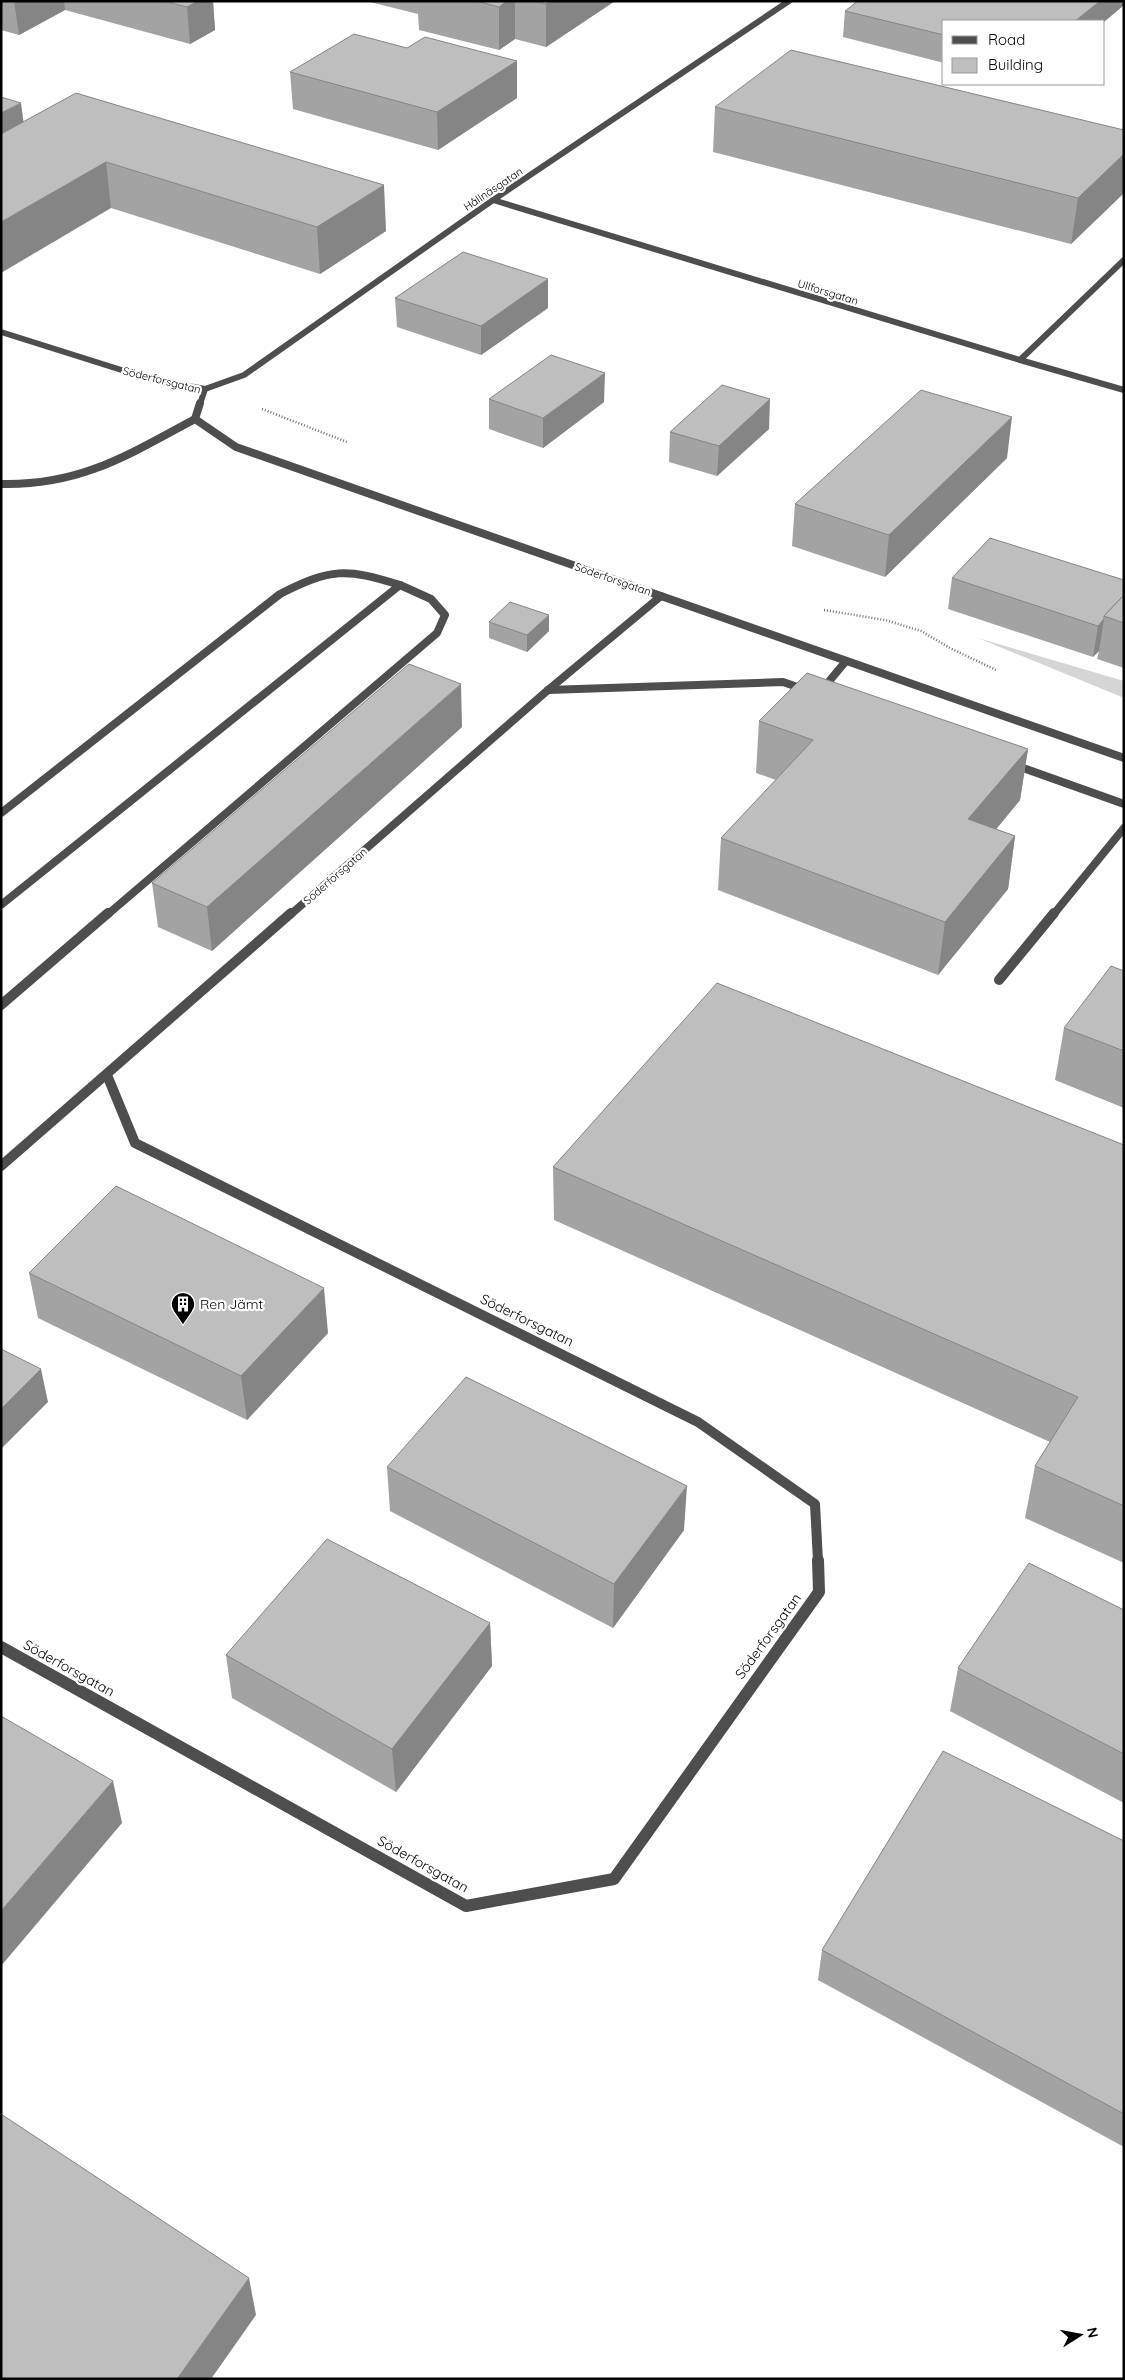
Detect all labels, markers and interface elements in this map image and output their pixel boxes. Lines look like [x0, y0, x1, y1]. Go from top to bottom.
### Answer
legend [942, 20, 1105, 85]
text: Road [988, 30, 1025, 49]
text: Building [988, 55, 1043, 74]
street label: Hållnäsgatan [461, 164, 525, 214]
street label: Ullforsgatan [796, 276, 860, 308]
street label: Söderforsgatan [122, 364, 202, 396]
street label: Söderforsgatan [573, 559, 653, 599]
street label: Söderforsgatan [300, 845, 370, 907]
street label: Söderforsgatan [477, 1290, 577, 1350]
building icon: Ren Jämt [170, 1291, 196, 1325]
place label: Ren Jämt [200, 1295, 263, 1313]
street label: Söderforsgatan [731, 1590, 805, 1682]
street label: Söderforsgatan [20, 1636, 118, 1700]
street label: Söderforsgatan [374, 1832, 472, 1896]
north arrow [1055, 2310, 1105, 2360]
text: N [1083, 2326, 1103, 2339]

